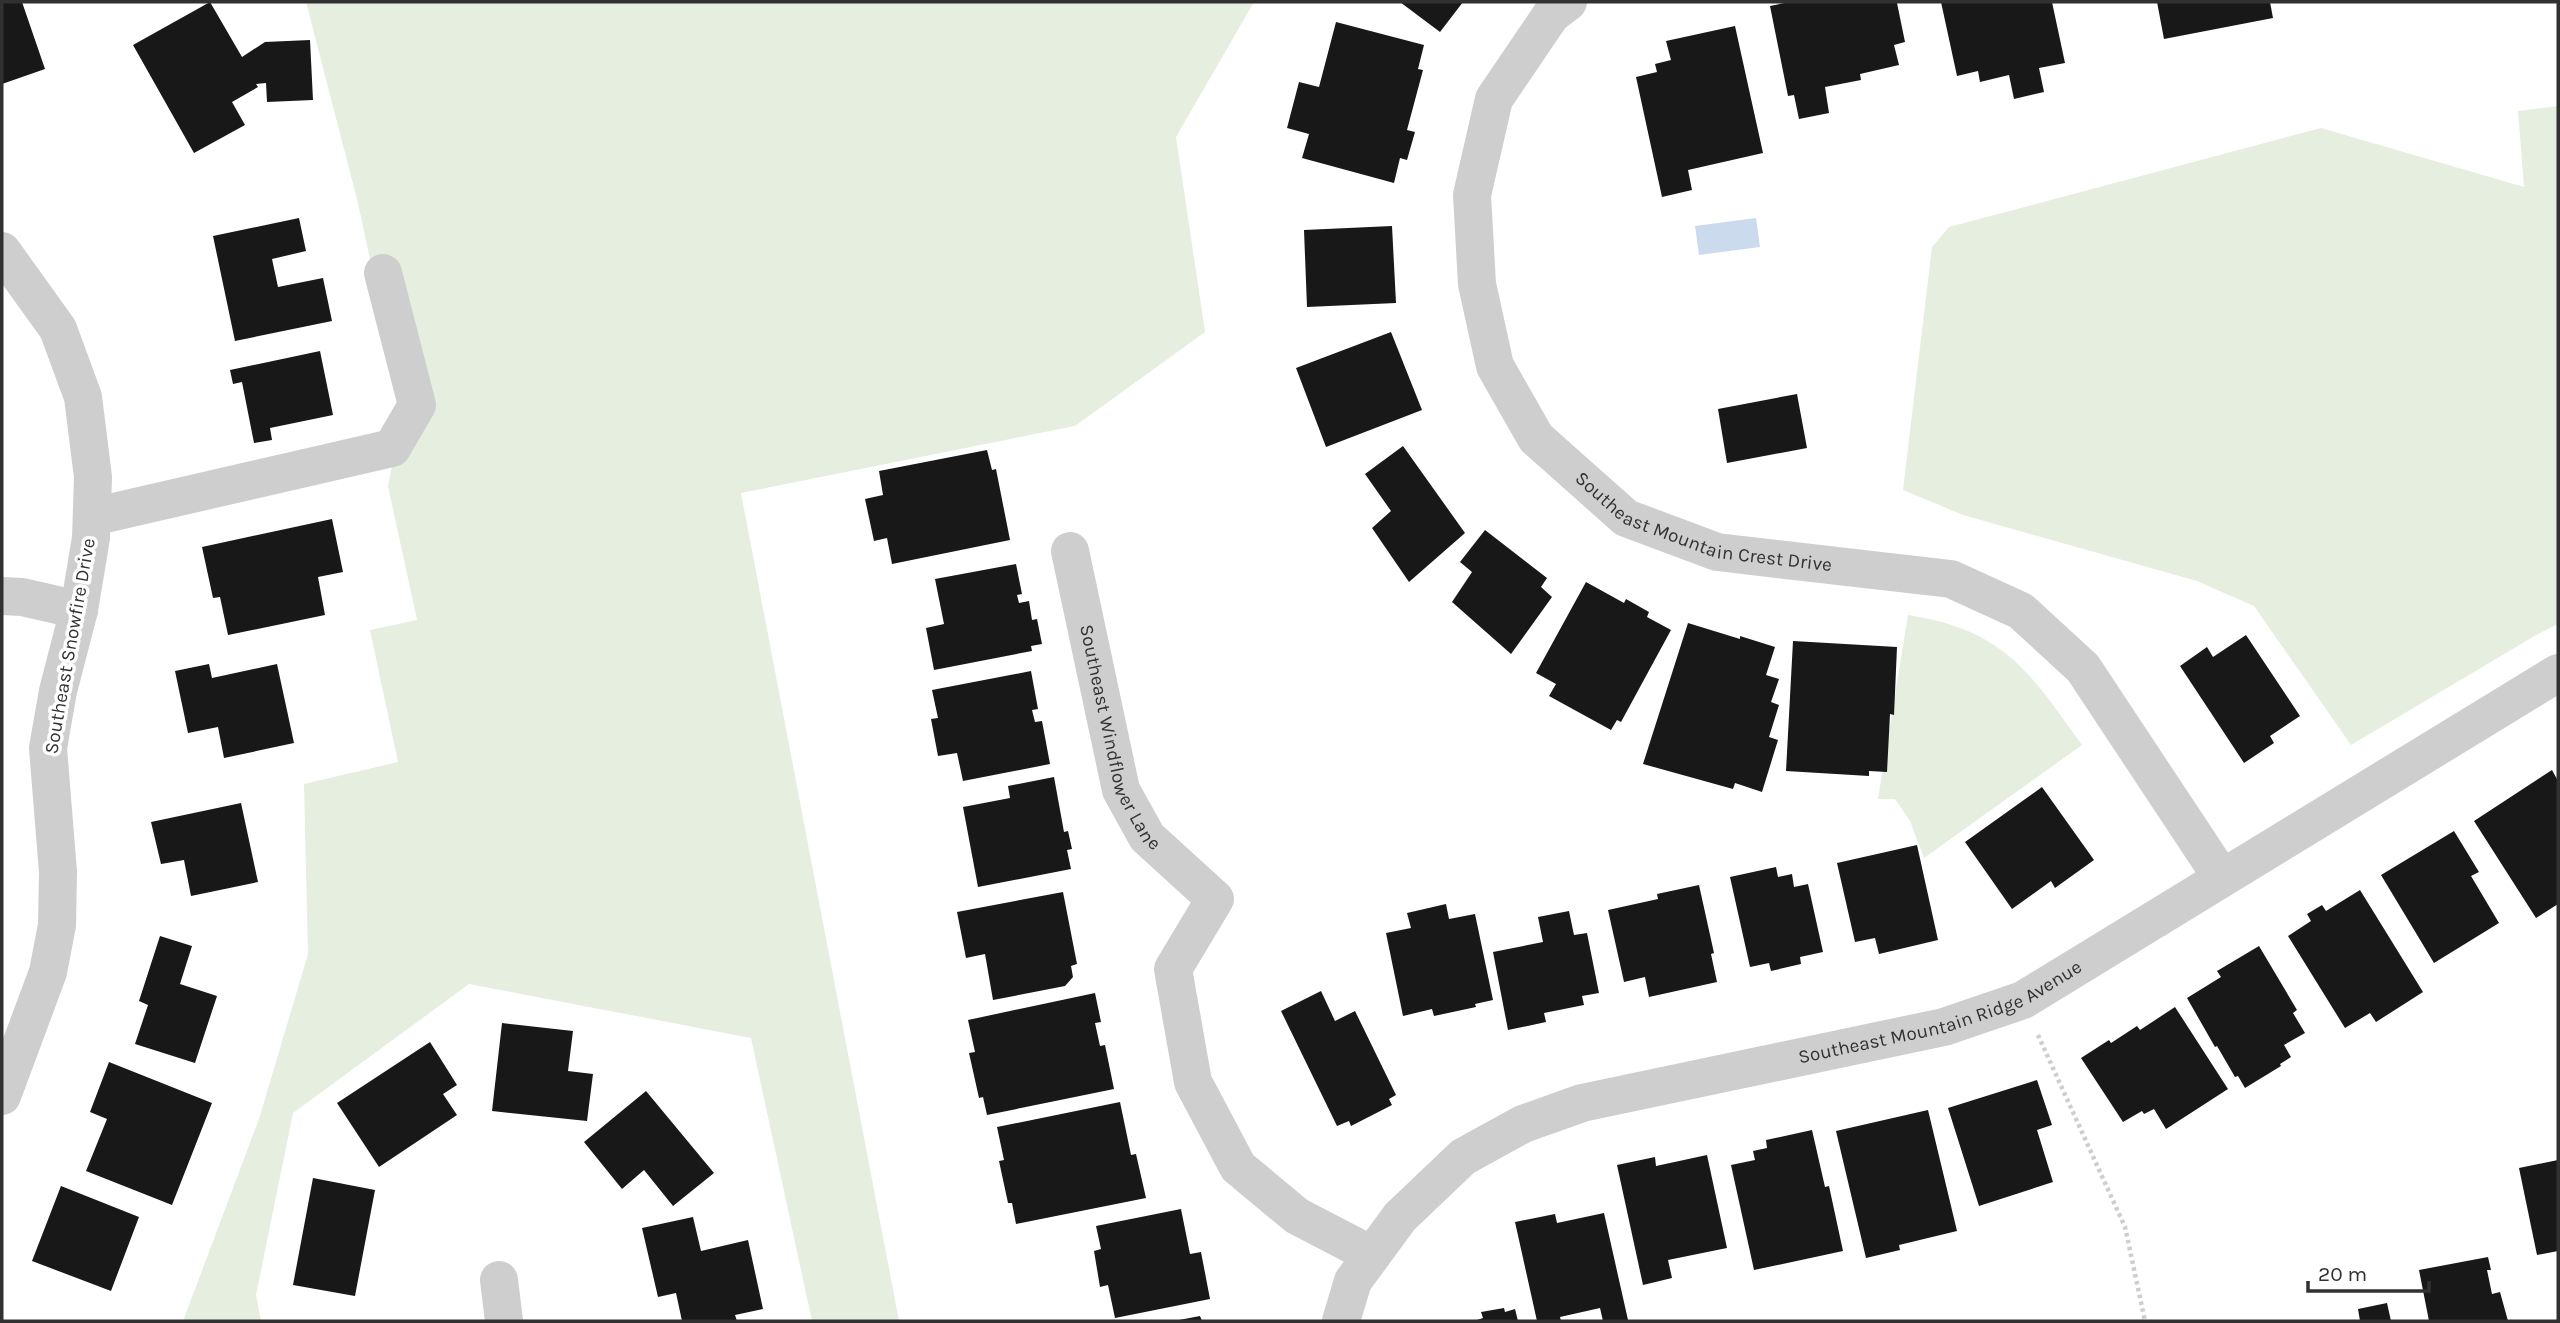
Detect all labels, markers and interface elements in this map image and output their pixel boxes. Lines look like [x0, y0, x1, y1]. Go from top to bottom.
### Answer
street label: Southeast Mountain Crest Drive [1571, 467, 1833, 576]
street label: Southeast Snowfire Drive [40, 536, 100, 756]
street label: Southeast Windflower Lane [1075, 623, 1165, 855]
street label: Southeast Mountain Ridge Avenue [1796, 956, 2086, 1068]
scale bar [2308, 1250, 2429, 1294]
text: 20 m [2318, 1262, 2367, 1286]

